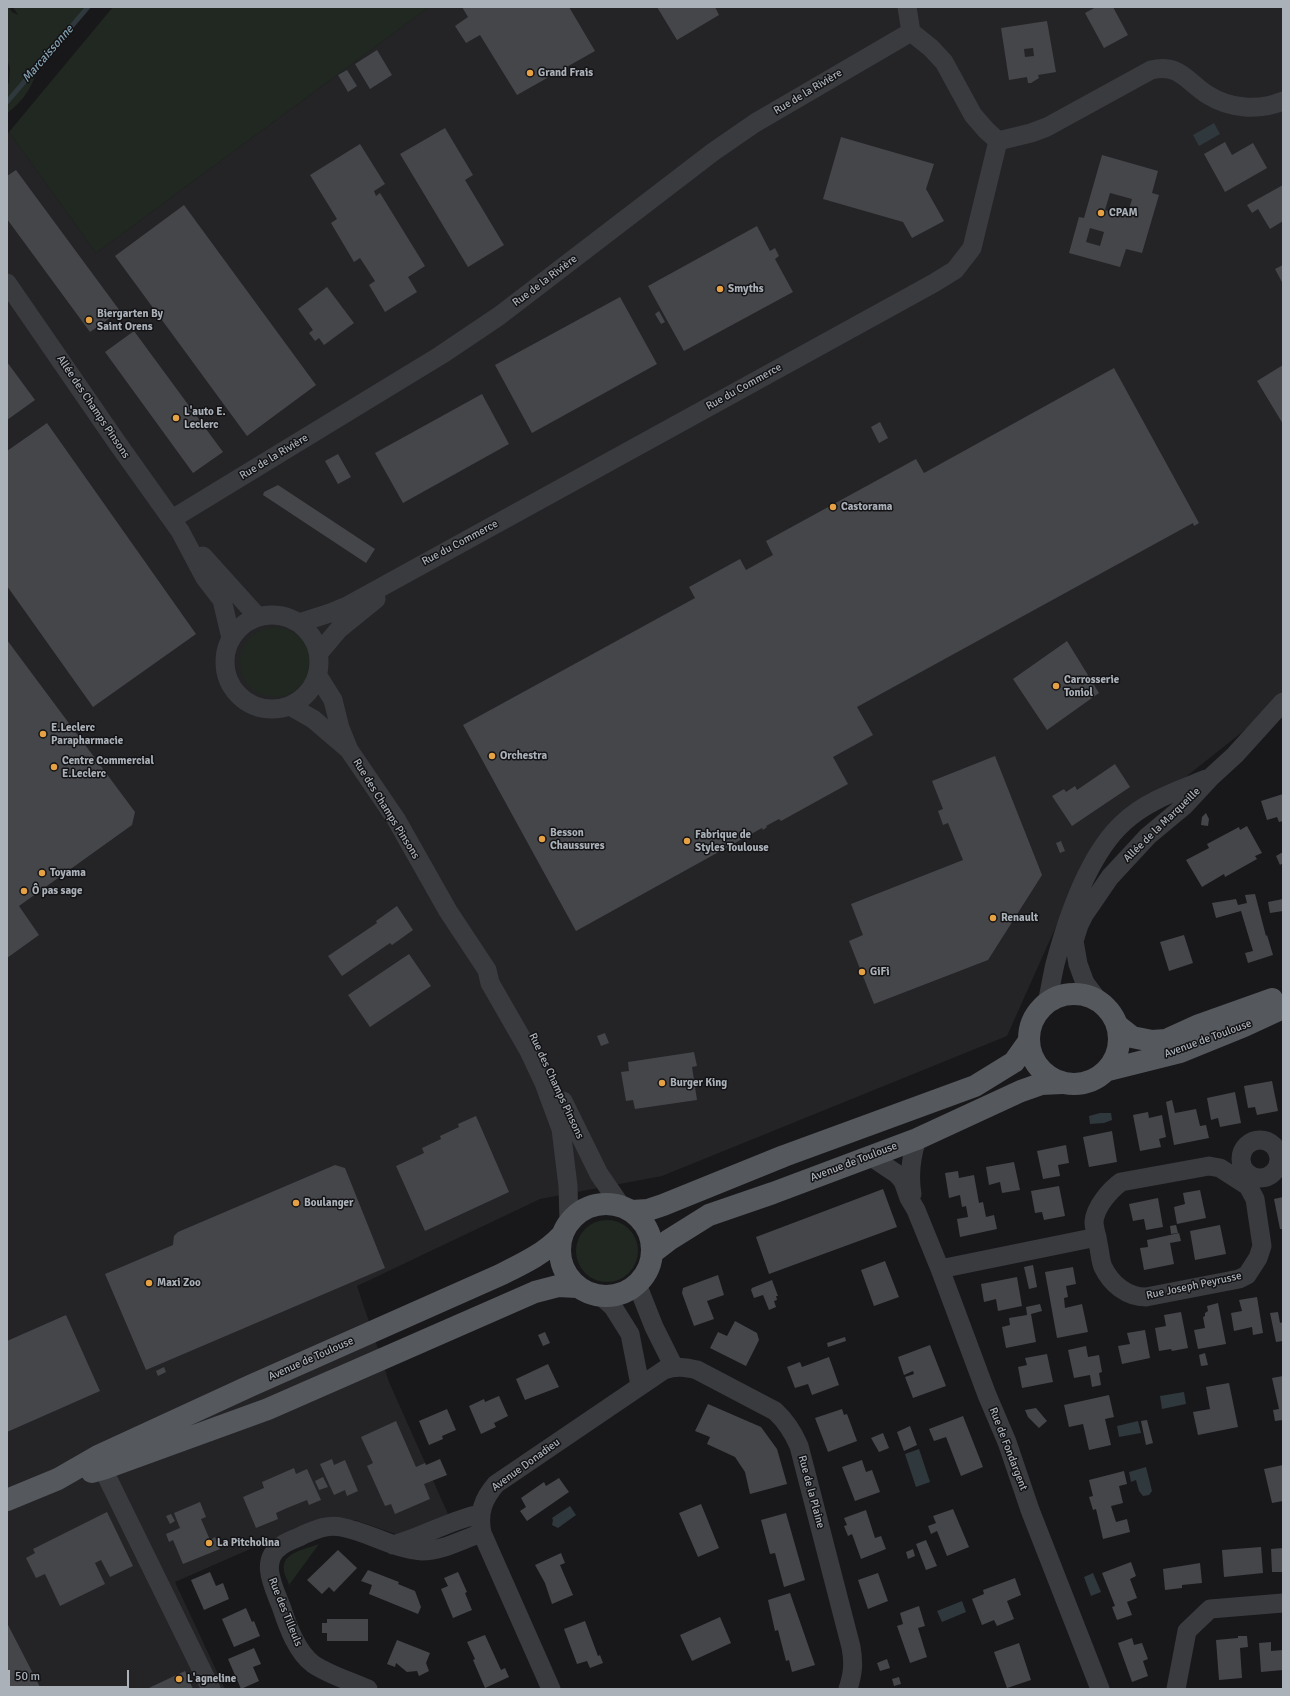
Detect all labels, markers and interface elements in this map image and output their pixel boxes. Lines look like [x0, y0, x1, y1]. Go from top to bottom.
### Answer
water label: Marcaissonne [19, 23, 77, 85]
place label: Grand Frais [538, 66, 593, 80]
street label: Rue de la Rivière [771, 66, 845, 118]
marker: Grand Frais [525, 68, 535, 78]
place label: CPAM [1109, 206, 1138, 220]
marker: CPAM [1096, 208, 1106, 218]
street label: Rue de la Rivière [510, 252, 580, 310]
place label: Smyths [728, 282, 764, 296]
marker: Smyths [715, 284, 725, 294]
place label: Biergarten By Saint Orens [97, 307, 163, 333]
marker: Biergarten By Saint Orens [84, 315, 94, 325]
street label: Allée des Champs Pinsons [54, 353, 132, 461]
street label: Rue du Commerce [704, 361, 784, 413]
place label: L'auto E. Leclerc [184, 405, 226, 431]
marker: L'auto E. Leclerc [171, 413, 181, 423]
street label: Rue de la Rivière [237, 431, 311, 483]
place label: Castorama [841, 500, 892, 514]
marker: Castorama [828, 502, 838, 512]
street label: Rue du Commerce [420, 517, 500, 569]
place label: Carrosserie Toniol [1064, 673, 1119, 699]
marker: Carrosserie Toniol [1051, 681, 1061, 691]
place label: E.Leclerc Parapharmacie [51, 721, 123, 747]
marker: E.Leclerc Parapharmacie [38, 729, 48, 739]
place label: Orchestra [500, 749, 547, 763]
marker: Orchestra [487, 751, 497, 761]
place label: Centre Commercial E.Leclerc [62, 754, 154, 780]
street label: Rue des Champs Pinsons [350, 757, 422, 861]
marker: Centre Commercial E.Leclerc [49, 762, 59, 772]
street label: Allée de la Marqueille [1121, 785, 1203, 865]
place label: Besson Chaussures [550, 826, 605, 852]
place label: Fabrique de Styles Toulouse [695, 828, 769, 854]
marker: Besson Chaussures [537, 834, 547, 844]
marker: Fabrique de Styles Toulouse [682, 836, 692, 846]
place label: Toyama [50, 866, 86, 880]
marker: Toyama [37, 868, 47, 878]
place label: Ô pas sage [32, 884, 82, 898]
marker: Ô pas sage [19, 886, 29, 896]
place label: Renault [1001, 911, 1038, 925]
marker: Renault [988, 913, 998, 923]
place label: GiFi [870, 965, 890, 979]
marker: GiFi [857, 967, 867, 977]
street label: Avenue de Toulouse [1163, 1017, 1253, 1061]
street label: Rue des Champs Pinsons [526, 1031, 586, 1141]
place label: Burger King [670, 1076, 727, 1090]
marker: Burger King [657, 1078, 667, 1088]
street label: Avenue de Toulouse [809, 1139, 899, 1185]
place label: Boulanger [304, 1196, 353, 1210]
marker: Boulanger [291, 1198, 301, 1208]
street label: Rue Joseph Peyrusse [1145, 1269, 1243, 1303]
place label: Maxi Zoo [157, 1276, 201, 1290]
marker: Maxi Zoo [144, 1278, 154, 1288]
street label: Avenue de Toulouse [266, 1334, 356, 1384]
street label: Rue de Fondargent [986, 1406, 1030, 1492]
street label: Avenue Donadieu [489, 1436, 563, 1494]
street label: Rue de la Plaine [795, 1454, 827, 1530]
place label: La Pitcholina [217, 1536, 280, 1550]
marker: La Pitcholina [204, 1538, 214, 1548]
street label: Rue des Tilleuls [265, 1576, 305, 1648]
scale bar [10, 1662, 131, 1688]
text: 50 m [15, 1669, 40, 1684]
place label: L'agneline [187, 1672, 236, 1686]
marker: L'agneline [174, 1674, 184, 1684]

